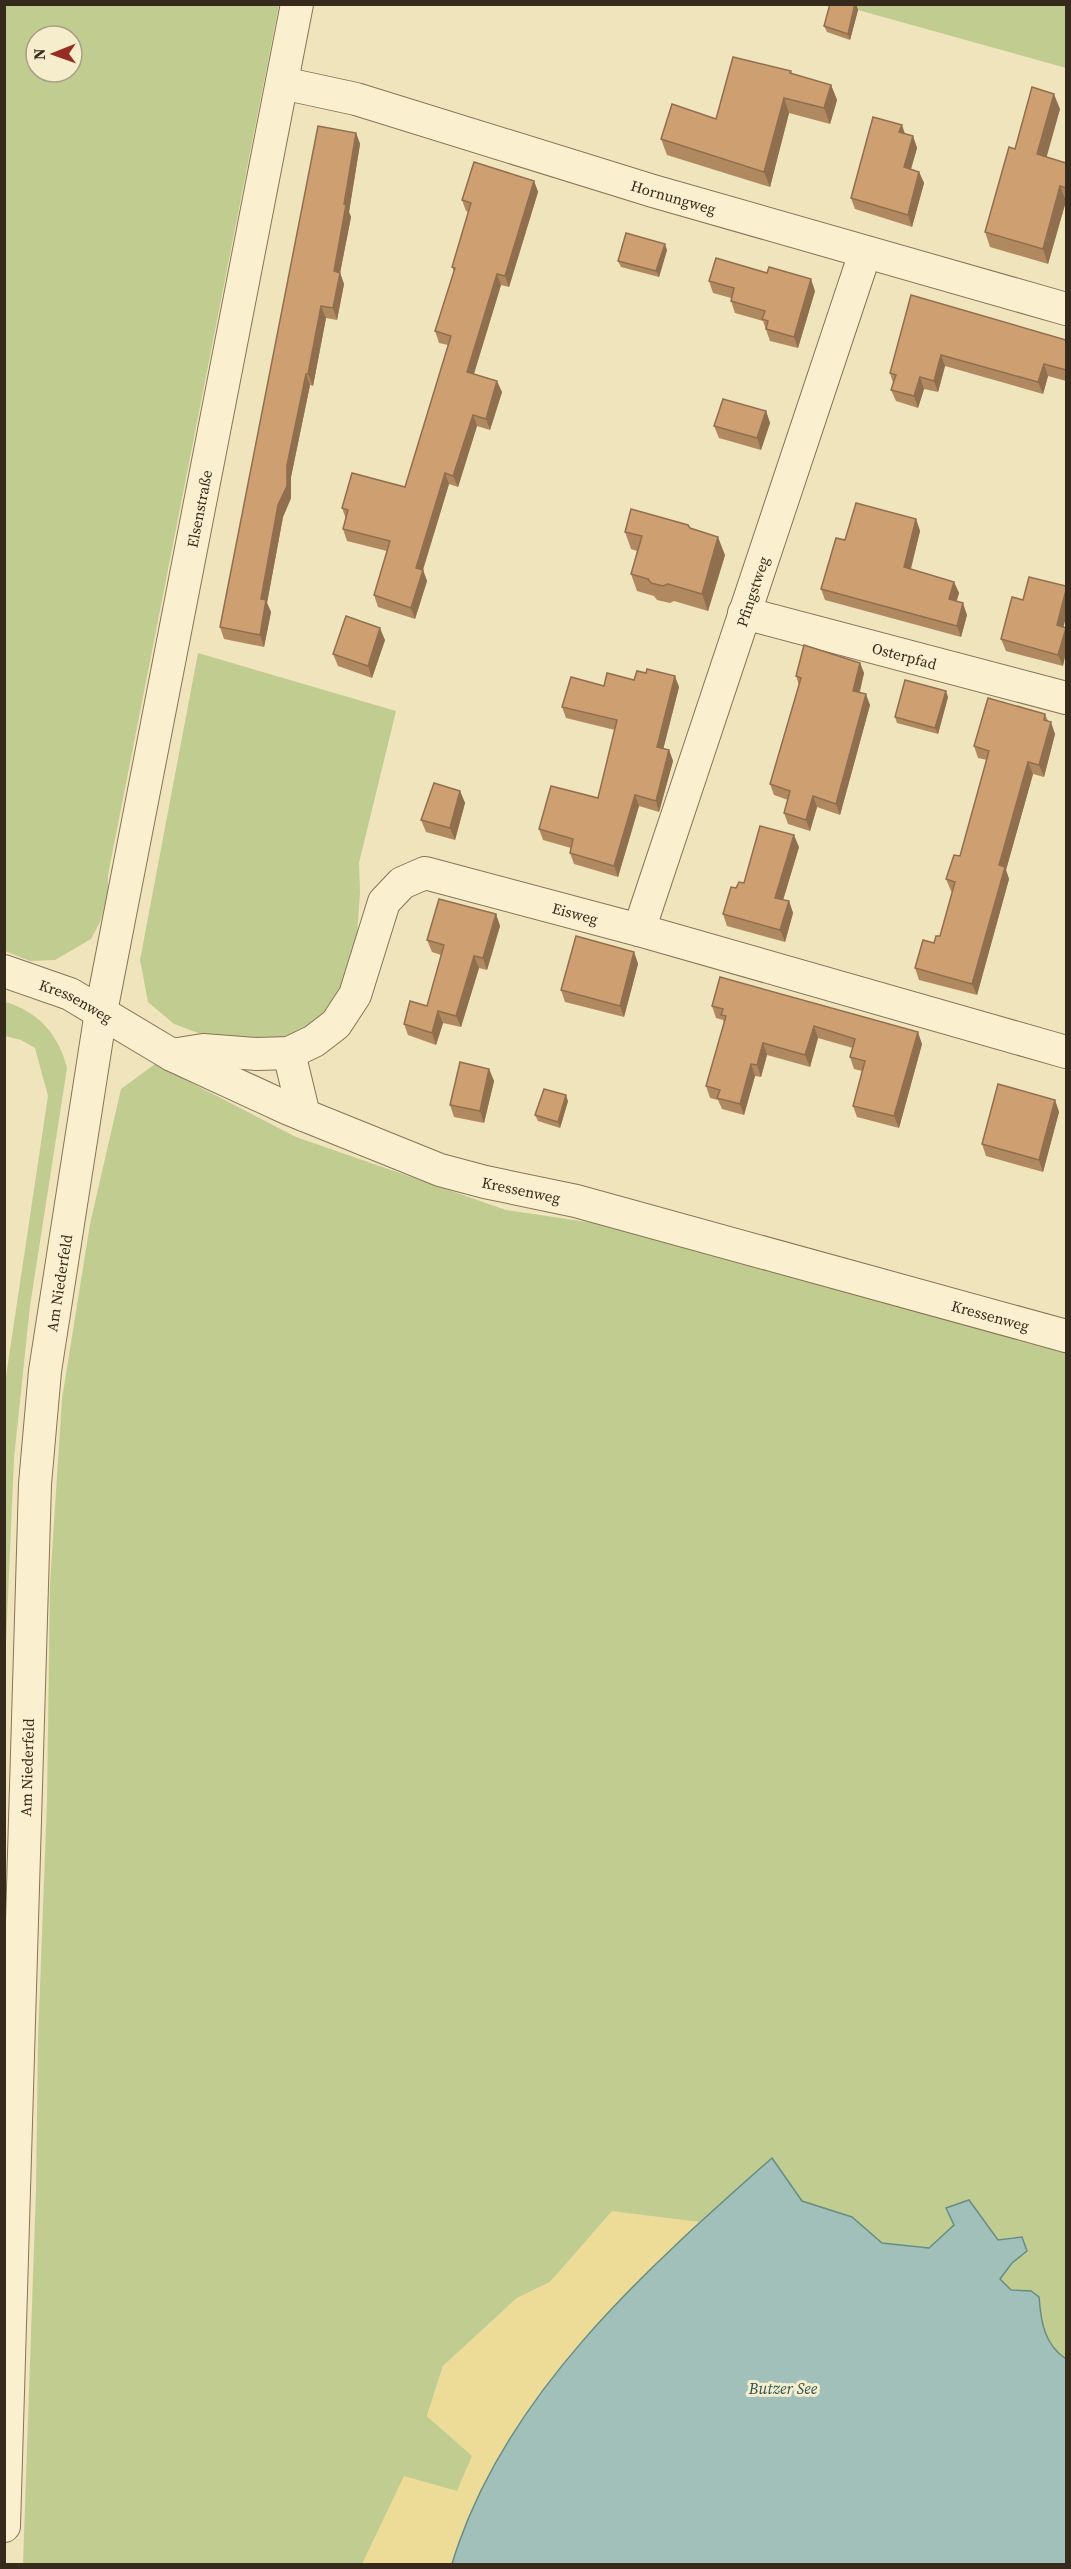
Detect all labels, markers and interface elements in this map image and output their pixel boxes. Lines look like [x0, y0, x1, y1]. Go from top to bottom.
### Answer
north arrow [24, 24, 84, 84]
text: N [28, 48, 50, 60]
street label: Hornungweg [629, 174, 719, 219]
street label: Elsenstraße [181, 468, 217, 549]
street label: Pfingstweg [731, 553, 774, 629]
street label: Osterpfad [870, 637, 940, 674]
street label: Eisweg [550, 897, 601, 929]
street label: Kressenweg [37, 974, 117, 1028]
street label: Kressenweg [480, 1171, 563, 1208]
street label: Am Niederfeld [41, 1232, 77, 1333]
street label: Kressenweg [949, 1294, 1032, 1336]
street label: Am Niederfeld [15, 1717, 39, 1817]
water label: Butzer See [748, 2377, 818, 2399]

